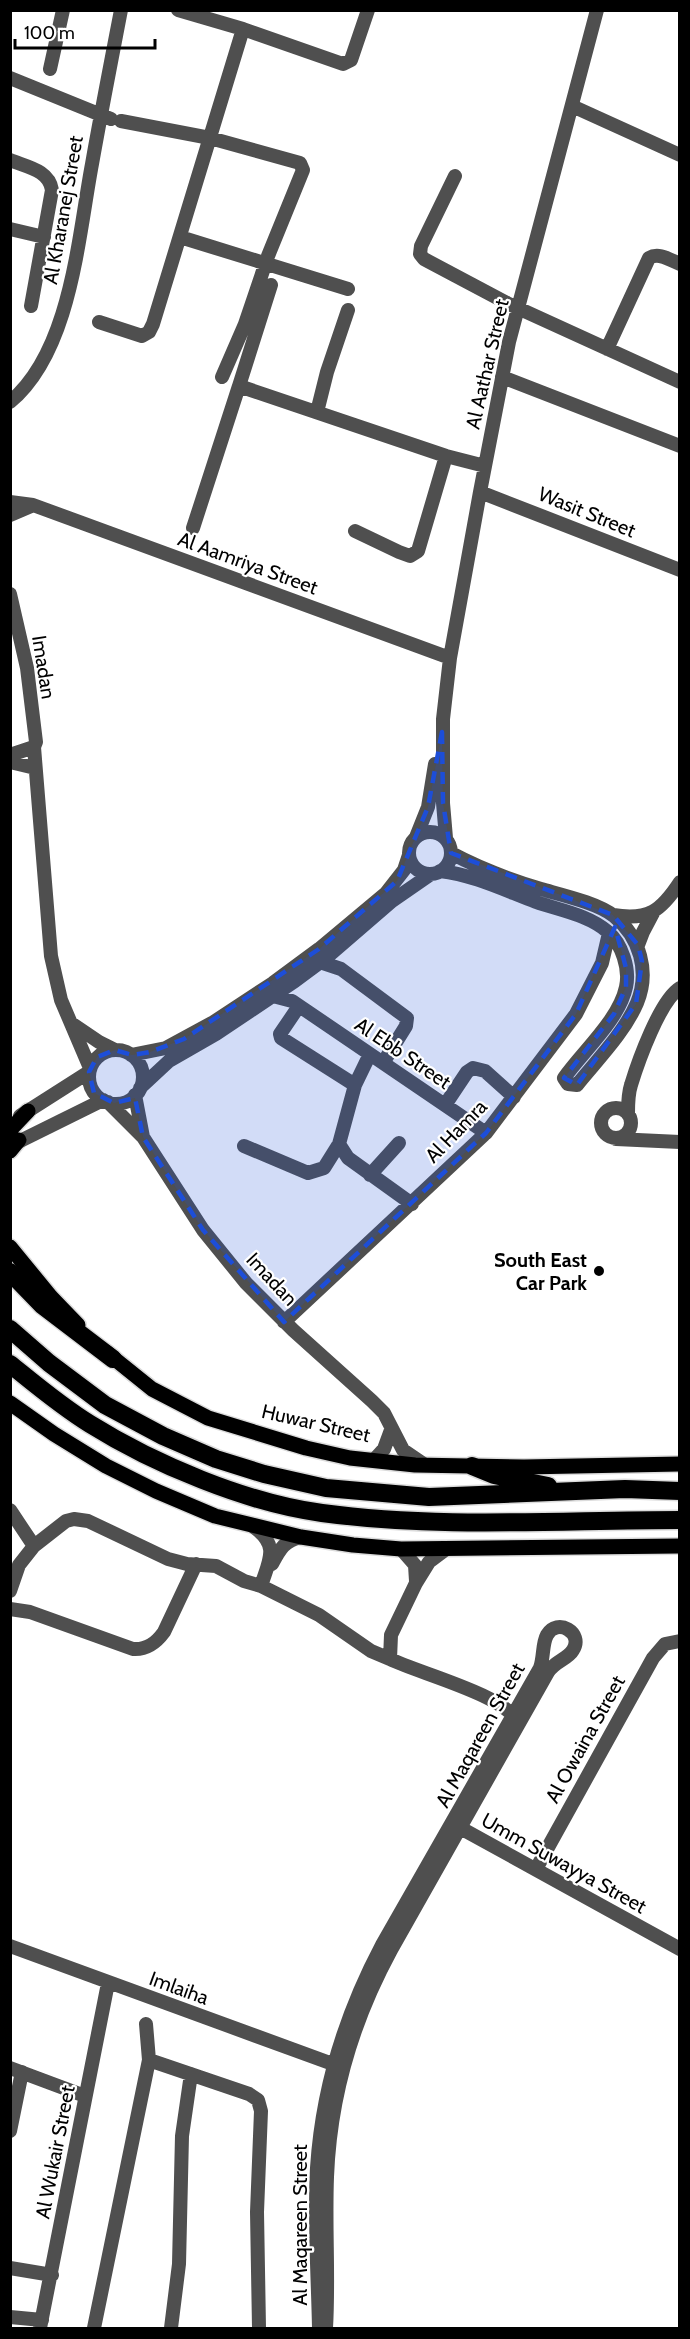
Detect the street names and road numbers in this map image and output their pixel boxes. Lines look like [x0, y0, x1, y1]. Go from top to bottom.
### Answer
street label: Al Kharanej Street [38, 134, 88, 286]
street label: Al Aathar Street [460, 296, 514, 431]
street label: Wasit Street [535, 482, 639, 542]
street label: Al Aamriya Street [175, 527, 321, 599]
street label: Imadan [27, 634, 61, 700]
street label: Al Ebb Street [350, 1012, 456, 1094]
street label: Al Hamra [420, 1094, 492, 1167]
street label: Imadan [241, 1247, 303, 1311]
street label: Huwar Street [259, 1399, 373, 1447]
street label: Al Maqareen Street [430, 1658, 530, 1811]
street label: Al Owaina Street [540, 1671, 630, 1807]
street label: Umm Suwayya Street [477, 1808, 651, 1918]
street label: Imlaiha [146, 1966, 212, 2010]
street label: Al Wukair Street [30, 2083, 80, 2221]
street label: Al Maqareen Street [288, 2144, 312, 2306]

